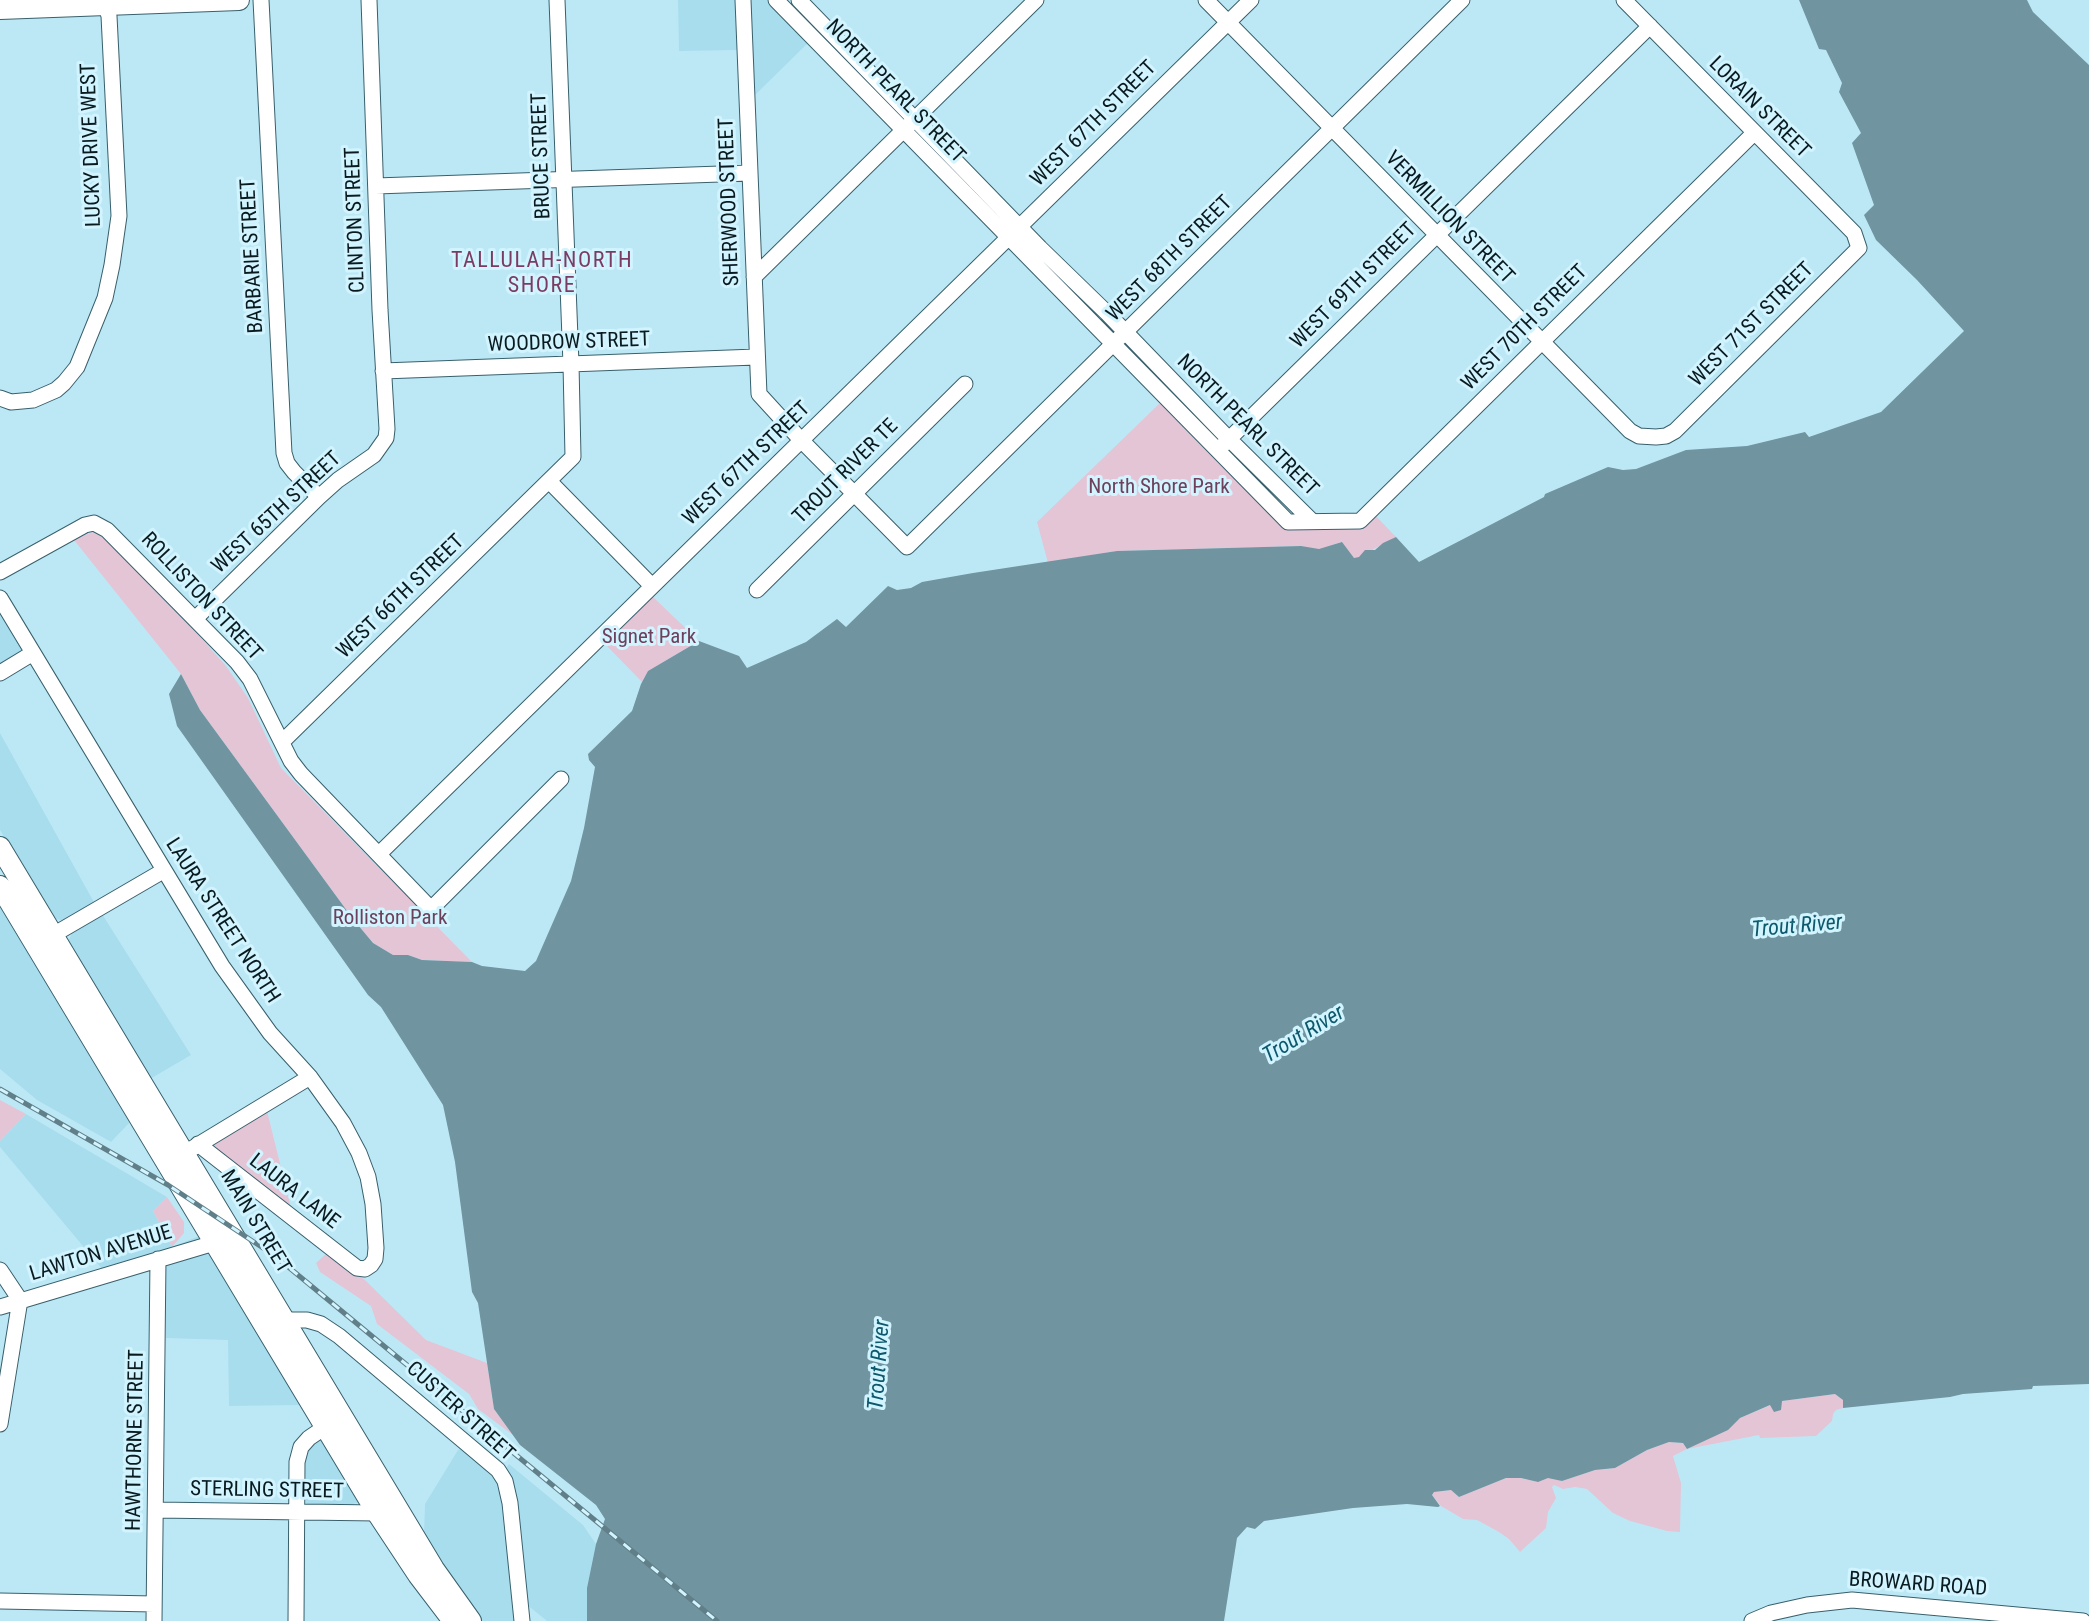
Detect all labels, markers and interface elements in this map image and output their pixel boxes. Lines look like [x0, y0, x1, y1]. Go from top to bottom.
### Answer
street label: NORTH PEARL STREET [820, 15, 970, 169]
street label: LORAIN STREET [1703, 52, 1815, 164]
street label: WEST 67TH STREET [1026, 56, 1162, 192]
street label: LUCKY DRIVE WEST [77, 63, 107, 227]
street label: BRUCE STREET [527, 92, 557, 220]
street label: SHERWOOD STREET [714, 117, 746, 287]
street label: VERMILLION STREET [1379, 146, 1519, 290]
street label: CLINTON STREET [341, 147, 371, 293]
street label: BARBARIE STREET [236, 178, 270, 334]
street label: WEST 68TH STREET [1102, 191, 1238, 327]
street label: WEST 69TH STREET [1286, 218, 1422, 354]
district label: TALLULAH-NORTH SHORE [451, 248, 633, 300]
street label: WEST 71ST STREET [1685, 258, 1819, 392]
street label: WEST 70TH STREET [1457, 260, 1593, 396]
street label: WOODROW STREET [487, 328, 651, 358]
street label: NORTH PEARL STREET [1171, 350, 1323, 502]
street label: WEST 67TH STREET [678, 397, 816, 531]
street label: TROUT RIVER TE [788, 414, 904, 530]
street label: WEST 65TH STREET [207, 447, 347, 579]
park label: North Shore Park [1088, 475, 1230, 501]
street label: ROLLISTON STREET [135, 528, 267, 666]
street label: WEST 66TH STREET [332, 530, 470, 664]
park label: Signet Park [602, 625, 696, 651]
street label: LAURA STREET NORTH [159, 834, 285, 1008]
park label: Rolliston Park [333, 906, 447, 932]
water label: Trout River [1751, 910, 1843, 944]
water label: Trout River [1258, 1000, 1350, 1070]
street label: LAURA LANE [244, 1149, 344, 1235]
street label: MAIN STREET [214, 1166, 296, 1278]
street label: LAWTON AVENUE [27, 1220, 175, 1288]
water label: Trout River [864, 1319, 896, 1411]
street label: HAWTHORNE STREET [122, 1349, 150, 1531]
street label: CUSTER STREET [401, 1357, 519, 1467]
street label: STERLING STREET [190, 1477, 344, 1505]
street label: BROWARD ROAD [1848, 1568, 1988, 1602]

